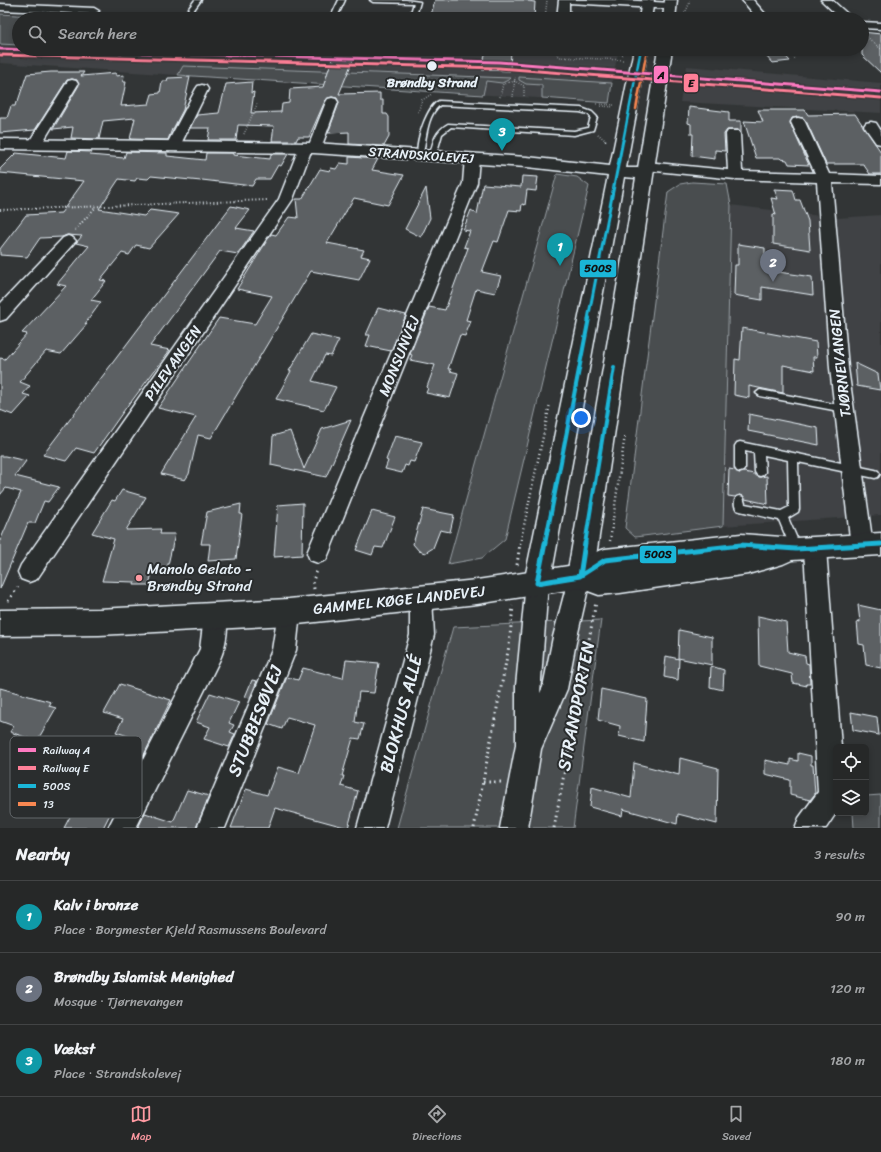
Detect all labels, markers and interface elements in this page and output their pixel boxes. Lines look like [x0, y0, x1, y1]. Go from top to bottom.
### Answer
search box [12, 12, 869, 56]
text: Search here [58, 21, 137, 47]
icon: search [26, 23, 48, 45]
marker: Brøndby Strand [425, 59, 439, 73]
line badge: A [653, 65, 669, 84]
text: A [656, 66, 665, 85]
place label: Brøndby Strand [387, 71, 478, 94]
line badge: E [683, 73, 699, 93]
text: E [688, 74, 695, 93]
pin: 3 [489, 118, 515, 151]
street label: STRANDSKOLEVEJ [367, 140, 475, 170]
pin: 1 [547, 233, 573, 266]
pin: 2 [760, 249, 786, 282]
line badge: 500S [579, 259, 617, 278]
text: 500S [584, 259, 612, 278]
street label: TJØRNEVANGEN [821, 307, 859, 419]
street label: MONSUNVEJ [371, 311, 427, 400]
street label: PILEVANGEN [137, 319, 209, 406]
your location [571, 408, 591, 428]
line badge: 500S [639, 545, 677, 564]
text: 500S [644, 545, 672, 564]
place label: Manolo Gelato - Brøndby Strand [147, 556, 252, 599]
marker: Manolo Gelato - Brøndby Strand [134, 573, 144, 583]
street label: GAMMEL KØGE LANDEVEJ [312, 578, 487, 622]
street label: STRANDPORTEN [548, 638, 604, 774]
street label: BLOKHUS ALLÉ [370, 650, 432, 777]
street label: STUBBESØVEJ [218, 660, 292, 782]
legend [10, 736, 142, 818]
text: Railway A [43, 741, 90, 760]
map controls [833, 744, 869, 816]
button: locate [833, 744, 869, 780]
text: Railway E [43, 759, 90, 778]
text: 500S [43, 777, 71, 796]
button: layers [833, 780, 869, 816]
text: 13 [43, 795, 54, 814]
text: Nearby [16, 839, 70, 869]
text: 3 results [814, 843, 865, 866]
text: Kalv i bronze [54, 892, 138, 918]
text: 1 [26, 905, 32, 928]
text: 90 m [835, 905, 865, 928]
text: Place · Borgmester Kjeld Rasmussens Boulevard [54, 918, 326, 941]
text: Brøndby Islamisk Menighed [54, 964, 233, 990]
text: 2 [25, 977, 33, 1000]
text: 120 m [830, 977, 865, 1000]
text: Mosque · Tjørnevangen [54, 990, 183, 1013]
text: Vækst [54, 1036, 95, 1062]
text: 3 [25, 1049, 33, 1072]
text: 180 m [830, 1049, 865, 1072]
text: Place · Strandskolevej [54, 1062, 181, 1085]
tab: Map [130, 1103, 152, 1146]
tab: Directions [412, 1103, 462, 1146]
tab: Saved [722, 1103, 751, 1146]

